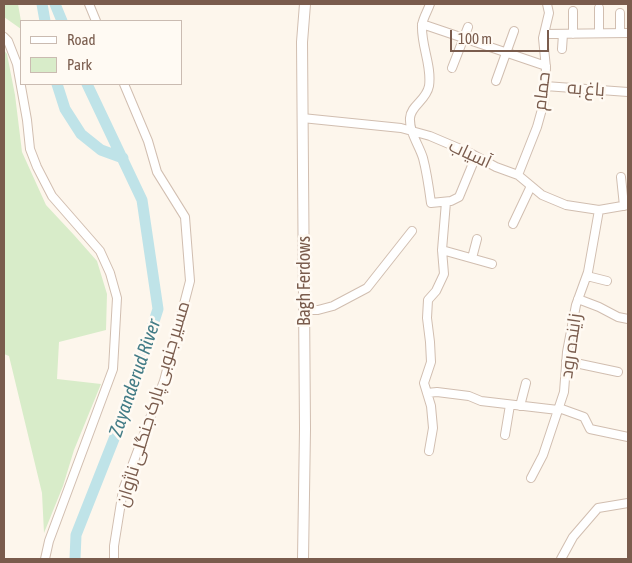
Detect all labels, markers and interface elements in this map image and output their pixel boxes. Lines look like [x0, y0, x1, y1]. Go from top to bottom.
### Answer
legend [20, 20, 182, 85]
scale bar [452, 20, 551, 52]
text: 100 m [458, 30, 492, 47]
text: Road [67, 31, 96, 48]
text: Park [67, 56, 92, 73]
street label: حمام [529, 70, 555, 112]
street label: باغ به [566, 77, 606, 101]
street label: آسیاب [445, 135, 495, 173]
street label: Bagh Ferdows [293, 236, 315, 326]
street label: مسیر جنوبی پارک جنگلی ناژوان [111, 299, 195, 509]
street label: زاینده رود [556, 312, 586, 380]
water label: Zayanderud River [104, 316, 166, 440]

